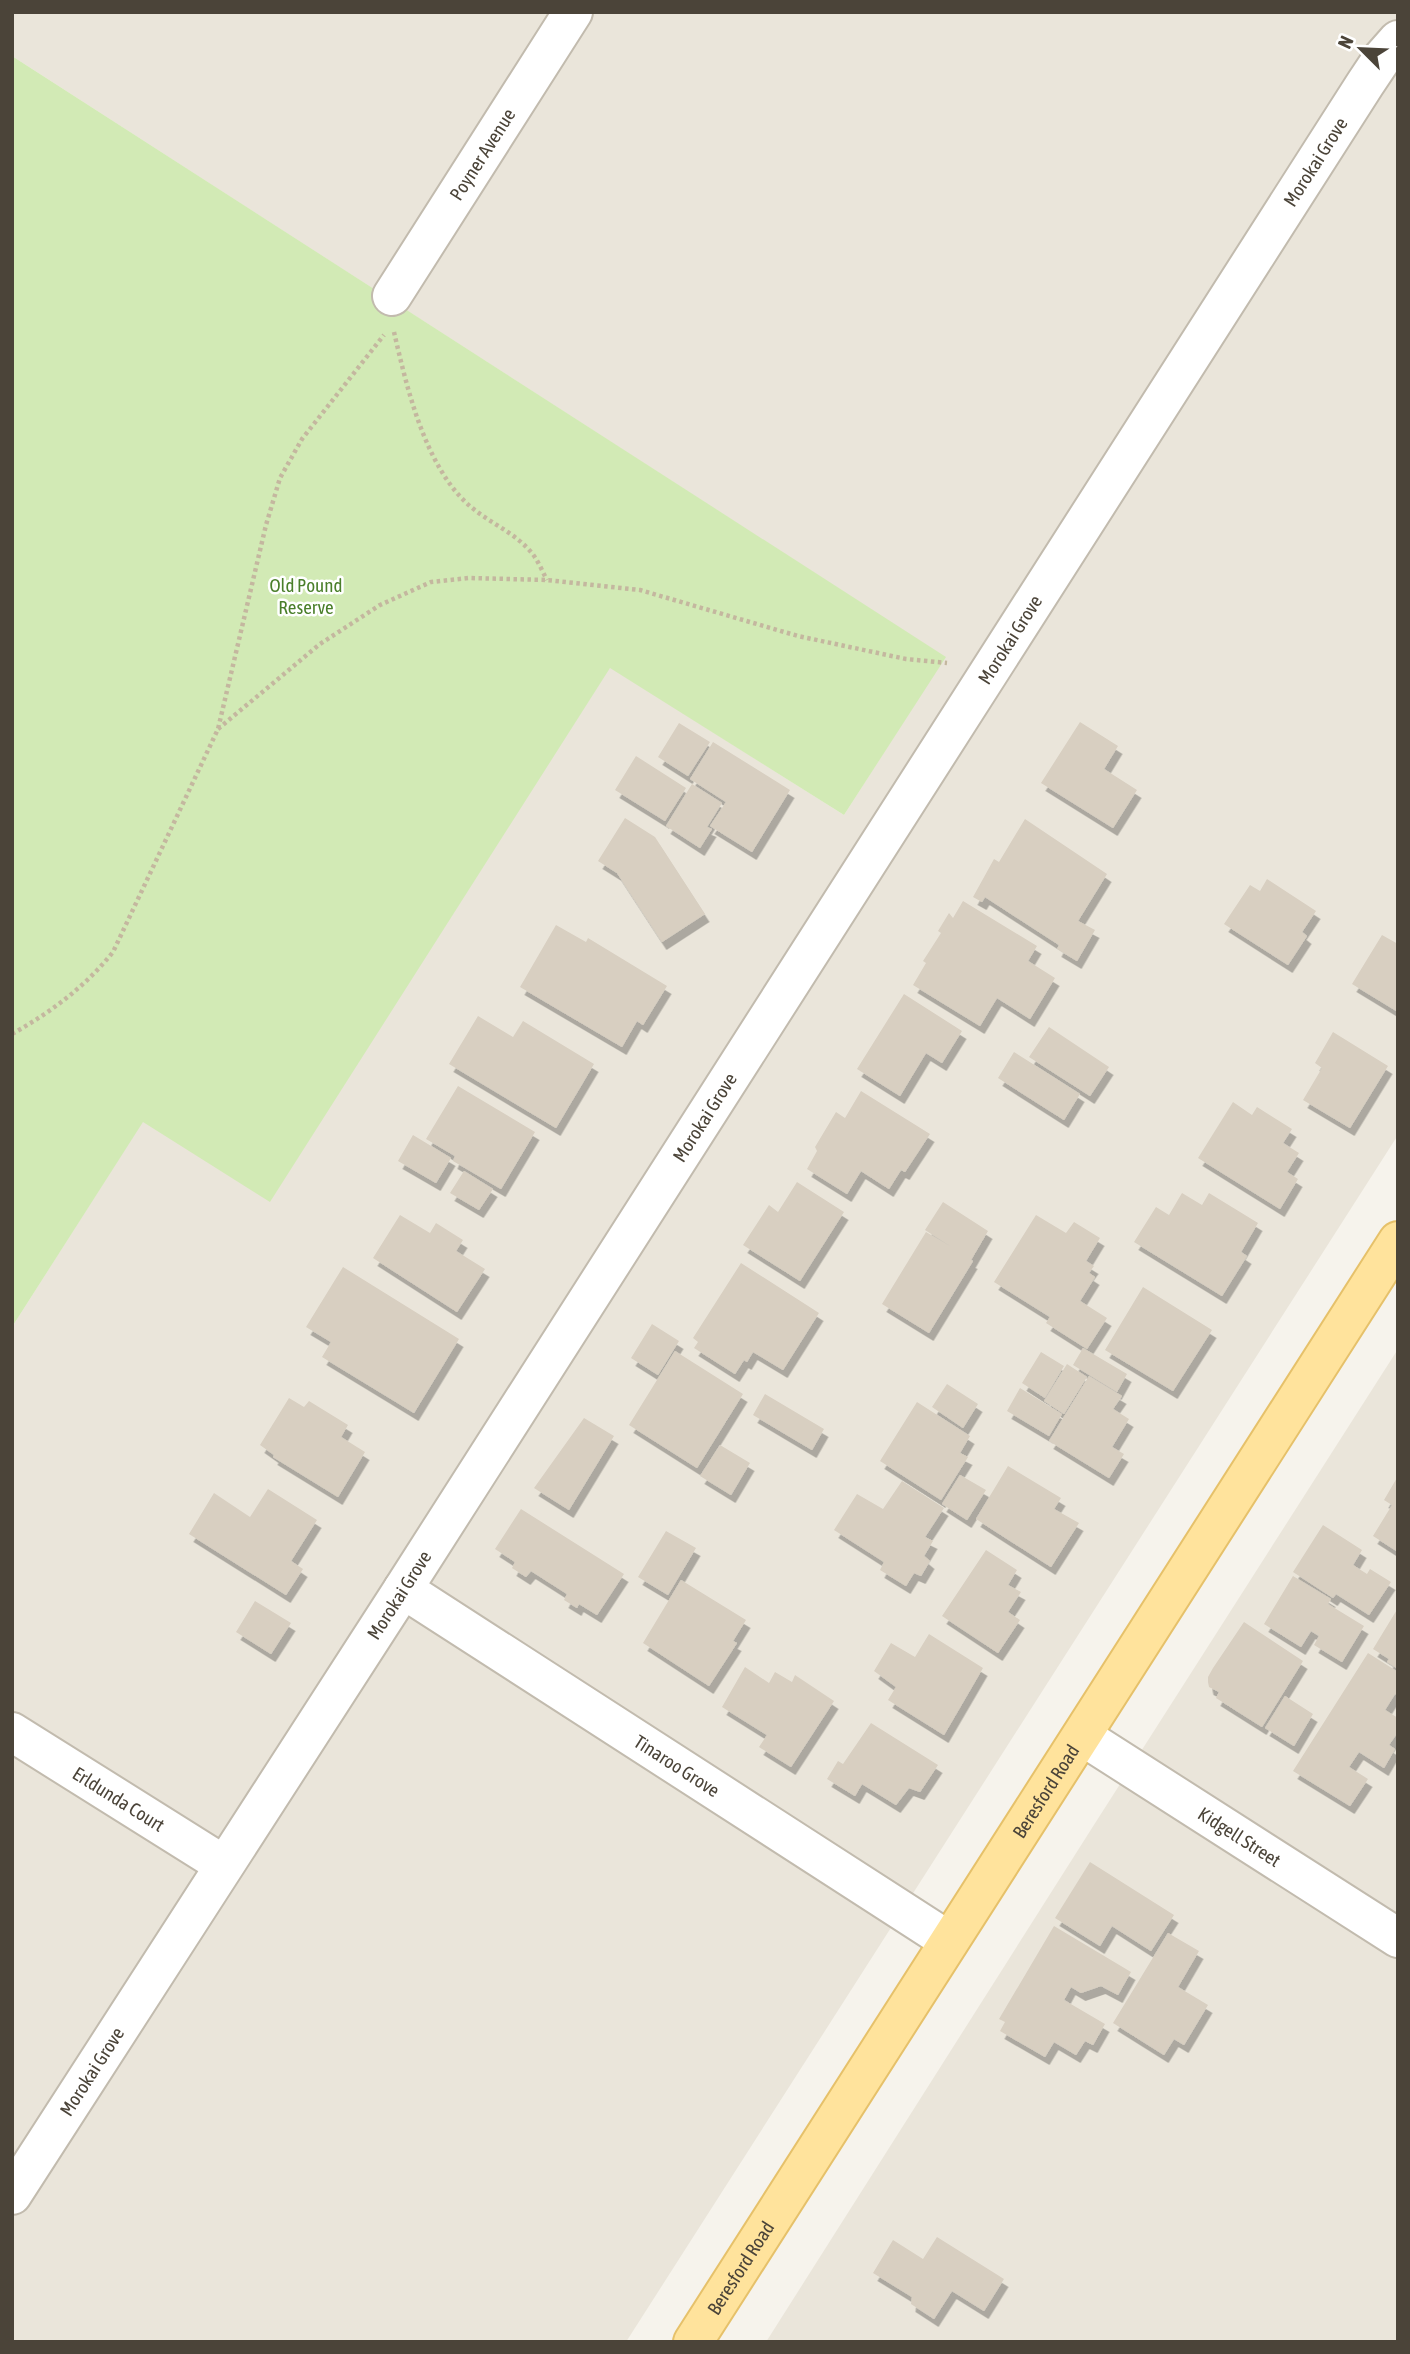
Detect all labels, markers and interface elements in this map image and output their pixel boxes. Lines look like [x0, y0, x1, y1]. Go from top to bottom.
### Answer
north arrow [1326, 14, 1396, 84]
text: N [1333, 32, 1358, 52]
street label: Poyner Avenue [445, 104, 520, 204]
street label: Morokai Grove [1279, 113, 1352, 210]
park label: Old Pound Reserve [270, 574, 343, 618]
street label: Morokai Grove [973, 591, 1046, 688]
street label: Morokai Grove [668, 1069, 741, 1166]
street label: Morokai Grove [362, 1547, 436, 1643]
street label: Tinaroo Grove [630, 1730, 724, 1801]
street label: Beresford Road [1008, 1741, 1084, 1842]
street label: Erldunda Court [69, 1762, 169, 1836]
street label: Kidgell Street [1194, 1802, 1285, 1871]
street label: Morokai Grove [55, 2023, 128, 2120]
street label: Beresford Road [703, 2217, 778, 2319]

